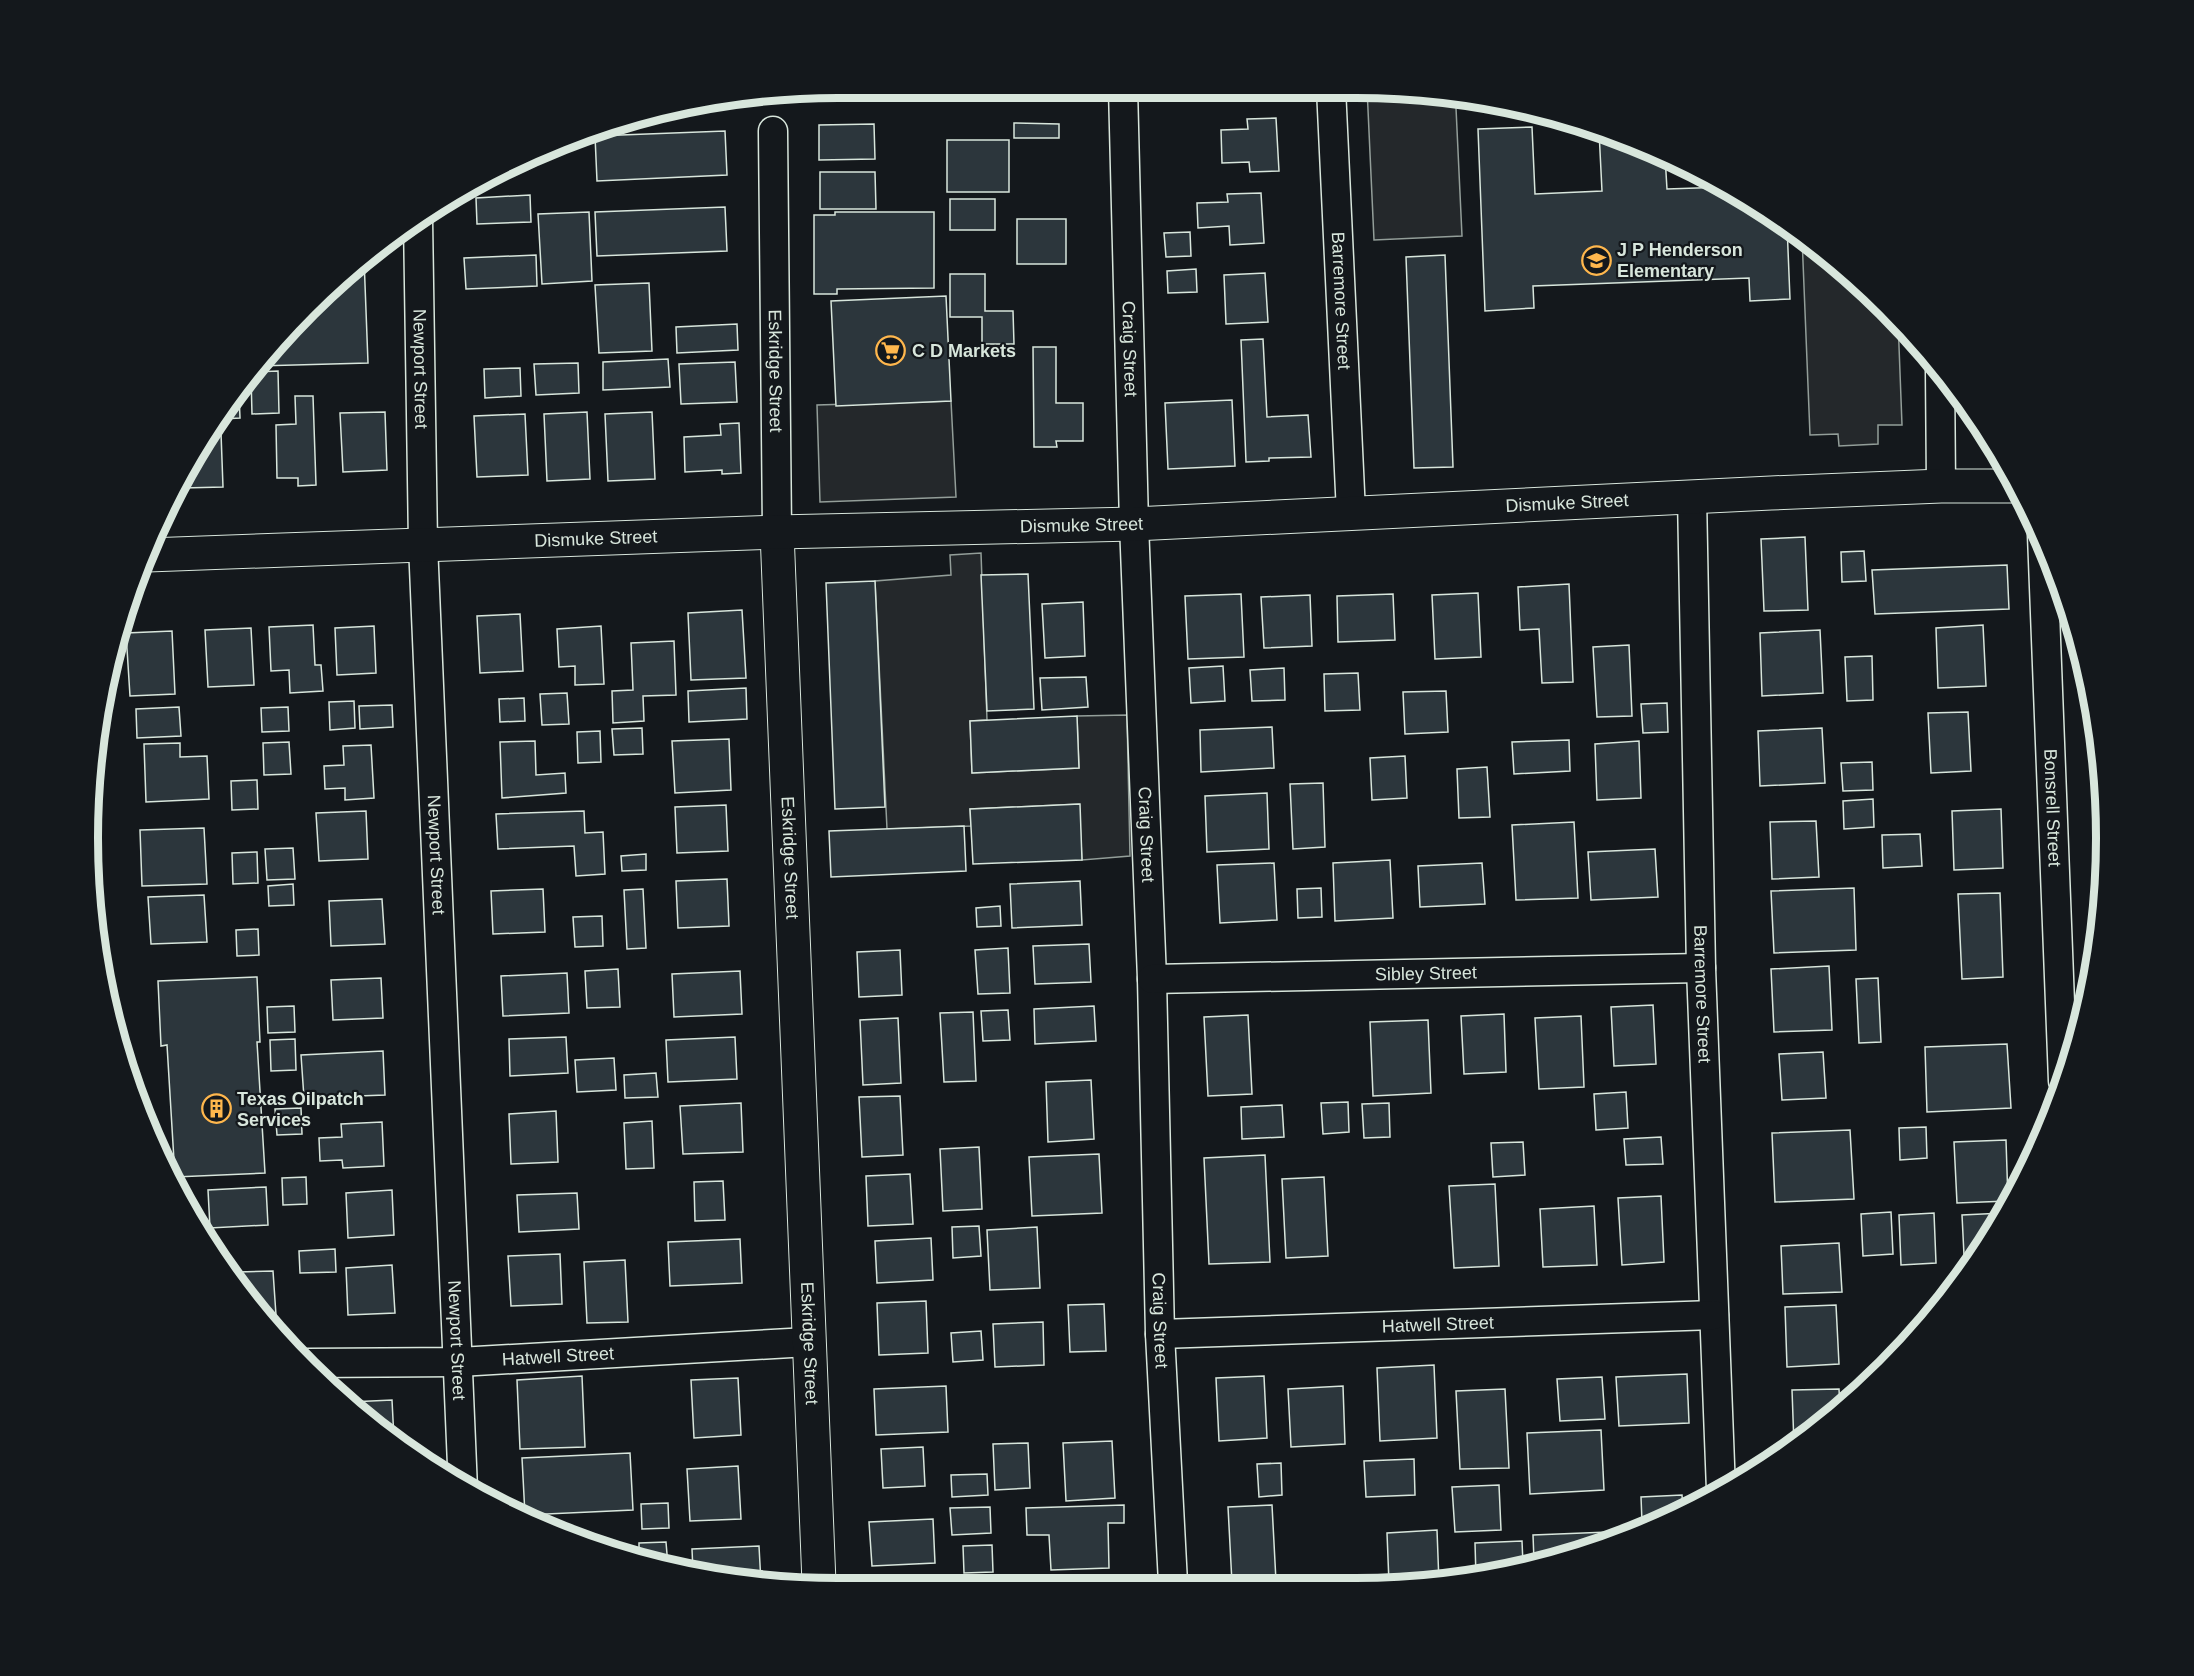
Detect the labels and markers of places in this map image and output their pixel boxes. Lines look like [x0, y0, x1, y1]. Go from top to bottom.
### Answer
place label: J P Henderson Elementary [1617, 240, 1743, 281]
school or university icon: J P Henderson Elementary [1580, 244, 1612, 276]
supermarket icon: C D Markets [875, 335, 907, 367]
place label: C D Markets [912, 341, 1016, 361]
place label: Texas Oilpatch Services [237, 1089, 364, 1130]
building icon: Texas Oilpatch Services [200, 1093, 232, 1125]

